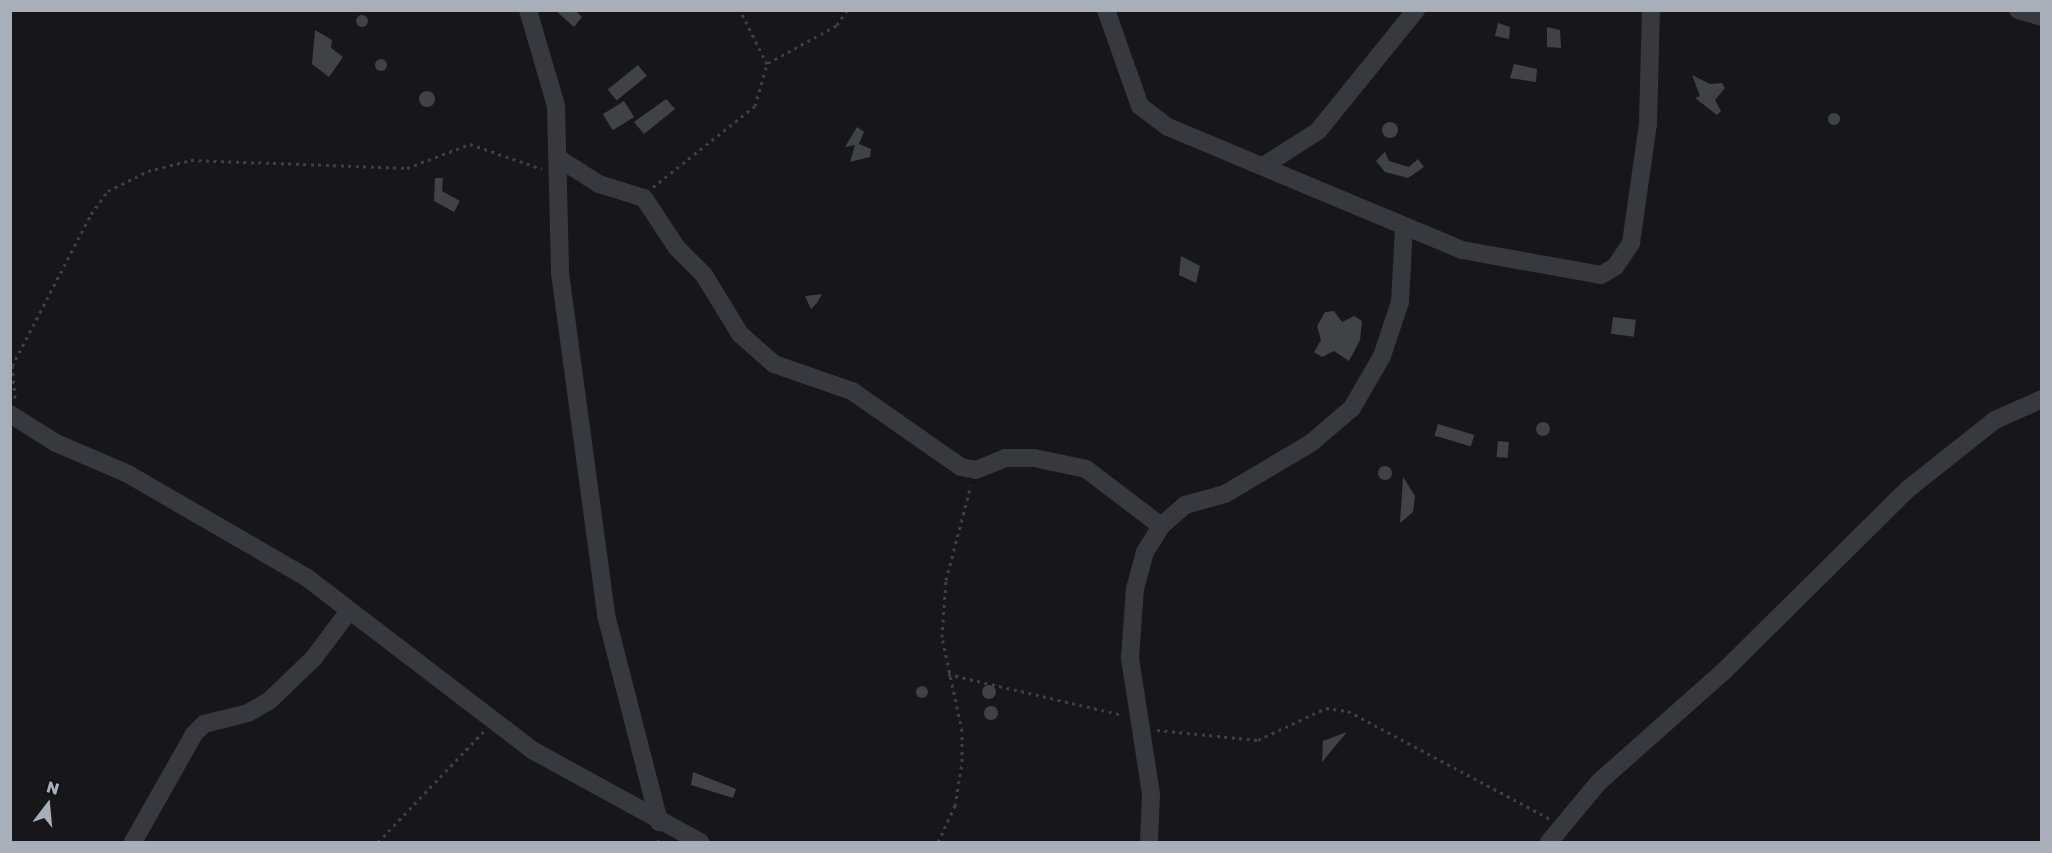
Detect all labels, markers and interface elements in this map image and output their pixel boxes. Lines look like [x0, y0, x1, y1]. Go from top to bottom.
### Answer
north arrow [18, 775, 78, 835]
text: N [44, 776, 62, 799]

